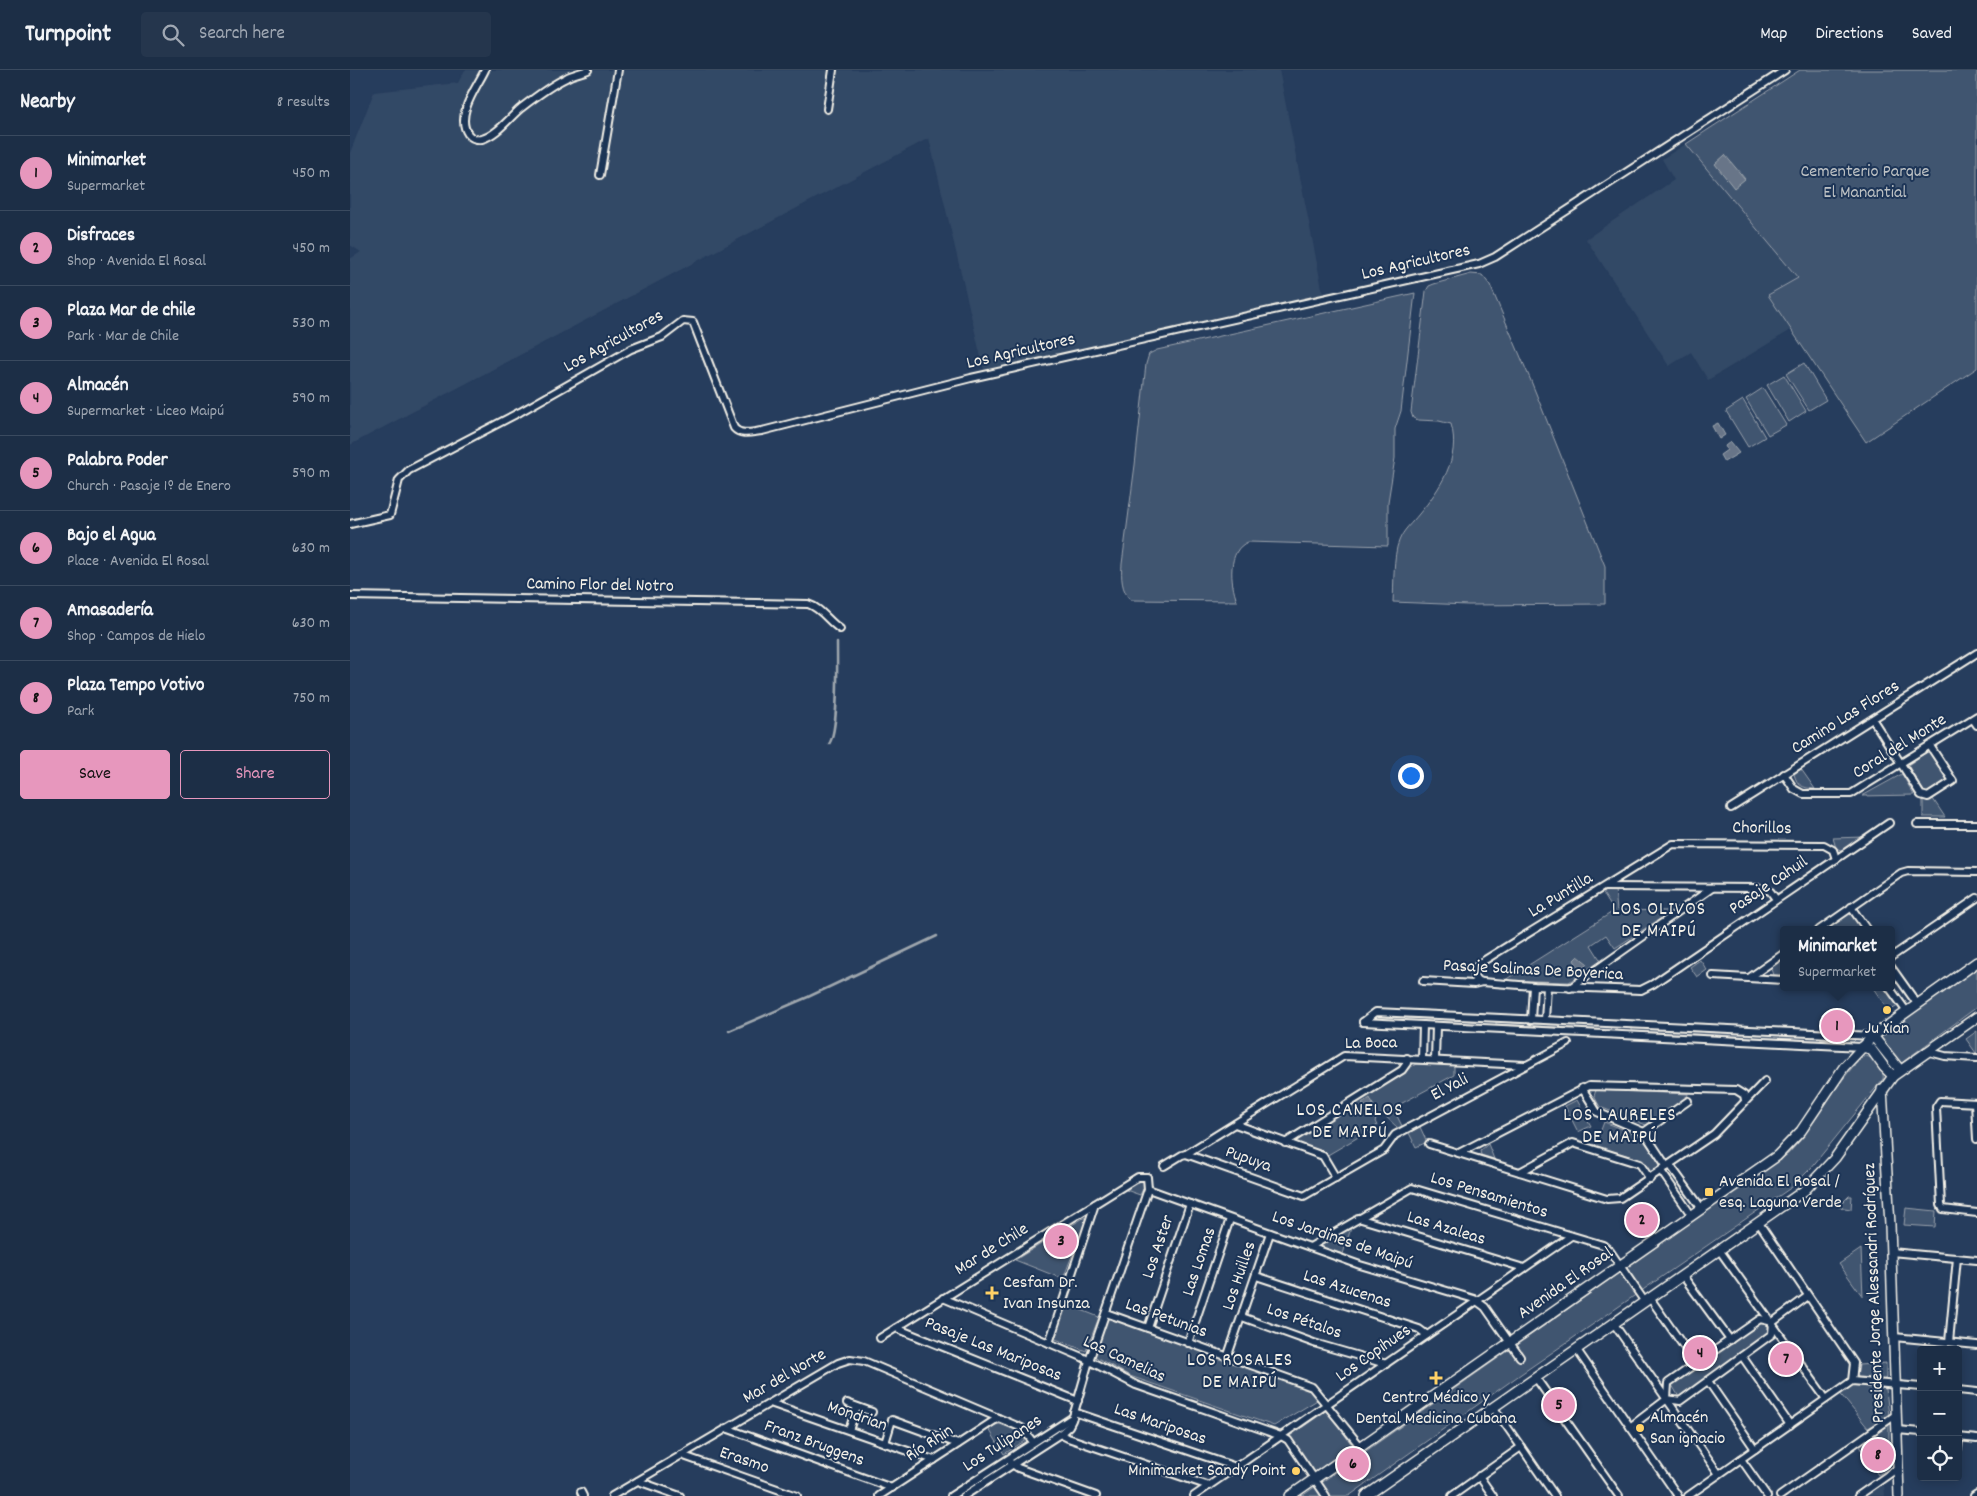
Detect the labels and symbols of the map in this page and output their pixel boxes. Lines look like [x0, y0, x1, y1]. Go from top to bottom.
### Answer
park label: Cementerio Parque El Manantial [1800, 160, 1930, 206]
street label: Los Agricultores [1359, 238, 1473, 288]
street label: Los Agricultores [559, 304, 669, 380]
street label: Los Agricultores [964, 327, 1078, 377]
street label: Camino Flor del Notro [526, 572, 674, 600]
street label: Camino Las Flores [1787, 675, 1905, 761]
street label: Coral del Monte [1848, 708, 1952, 786]
your location [1398, 763, 1424, 789]
street label: Chorillos [1732, 816, 1792, 842]
street label: Pasaje Cahuil [1725, 850, 1814, 922]
street label: La Puntilla [1524, 867, 1598, 925]
district label: LOS OLIVOS DE MAIPÚ [1612, 897, 1706, 946]
street label: Pasaje Salinas De Boyerica [1442, 954, 1624, 988]
marker: Ju Xian [1881, 1004, 1893, 1016]
pin: 1 [1821, 1007, 1853, 1045]
place label: Ju Xian [1865, 1017, 1909, 1042]
street label: La Boca [1345, 1031, 1398, 1057]
street label: El Yali [1427, 1068, 1473, 1108]
district label: LOS CANELOS DE MAIPÚ [1296, 1098, 1404, 1147]
district label: LOS LAURELES DE MAIPÚ [1563, 1103, 1677, 1152]
street label: Pupuya [1221, 1140, 1275, 1180]
street label: Presidente Jorge Alessandri Rodríguez [1858, 1162, 1892, 1423]
street label: Los Pensamientos [1427, 1166, 1551, 1226]
place label: Avenida El Rosal / esq. Laguna Verde [1719, 1170, 1842, 1216]
marker: Avenida El Rosal / esq. Laguna Verde [1703, 1186, 1715, 1198]
pin: 2 [1626, 1201, 1658, 1239]
street label: Los Jardines de Maipú [1268, 1205, 1416, 1277]
street label: Las Azaleas [1404, 1205, 1488, 1253]
street label: Los Aster [1136, 1212, 1182, 1282]
street label: Mar de Chile [950, 1217, 1034, 1283]
pin: 3 [1045, 1222, 1077, 1260]
street label: Las Lomas [1177, 1224, 1223, 1300]
street label: Los Huilles [1217, 1238, 1263, 1314]
street label: Avenida El Rosal [1513, 1241, 1619, 1326]
street label: Las Azucenas [1300, 1264, 1394, 1316]
place label: Cesfam Dr. Ivan Insunza [1003, 1271, 1090, 1317]
marker: Cesfam Dr. Ivan Insunza [985, 1286, 999, 1300]
street label: Las Petunias [1121, 1293, 1211, 1345]
street label: Los Pétalos [1263, 1297, 1345, 1347]
street label: Pasaje Las Mariposas [921, 1311, 1065, 1389]
street label: Los Copihues [1331, 1319, 1417, 1389]
street label: Las Camelias [1079, 1330, 1169, 1390]
pin: 4 [1684, 1334, 1716, 1372]
pin: 7 [1770, 1340, 1802, 1378]
street label: Mar del Norte [739, 1343, 831, 1411]
district label: LOS ROSALES DE MAIPÚ [1187, 1348, 1293, 1397]
marker: Centro Médico y Dental Medicina Cubana [1429, 1371, 1443, 1385]
place label: Centro Médico y Dental Medicina Cubana [1356, 1386, 1517, 1432]
pin: 5 [1543, 1386, 1575, 1424]
street label: Mondrian [824, 1395, 890, 1439]
street label: Las Mariposas [1110, 1397, 1210, 1453]
place label: Almacén San ignacio [1650, 1406, 1725, 1452]
street label: Los Tulipanes [958, 1409, 1048, 1479]
street label: Franz Bruggens [760, 1414, 868, 1474]
street label: Río Rhin [901, 1419, 959, 1469]
marker: Almacén San ignacio [1634, 1422, 1646, 1434]
pin: 8 [1862, 1436, 1894, 1474]
street label: Erasmo [716, 1441, 772, 1481]
pin: 6 [1337, 1445, 1369, 1483]
place label: Minimarket Sandy Point [1128, 1459, 1286, 1484]
marker: Minimarket Sandy Point [1290, 1465, 1302, 1477]

